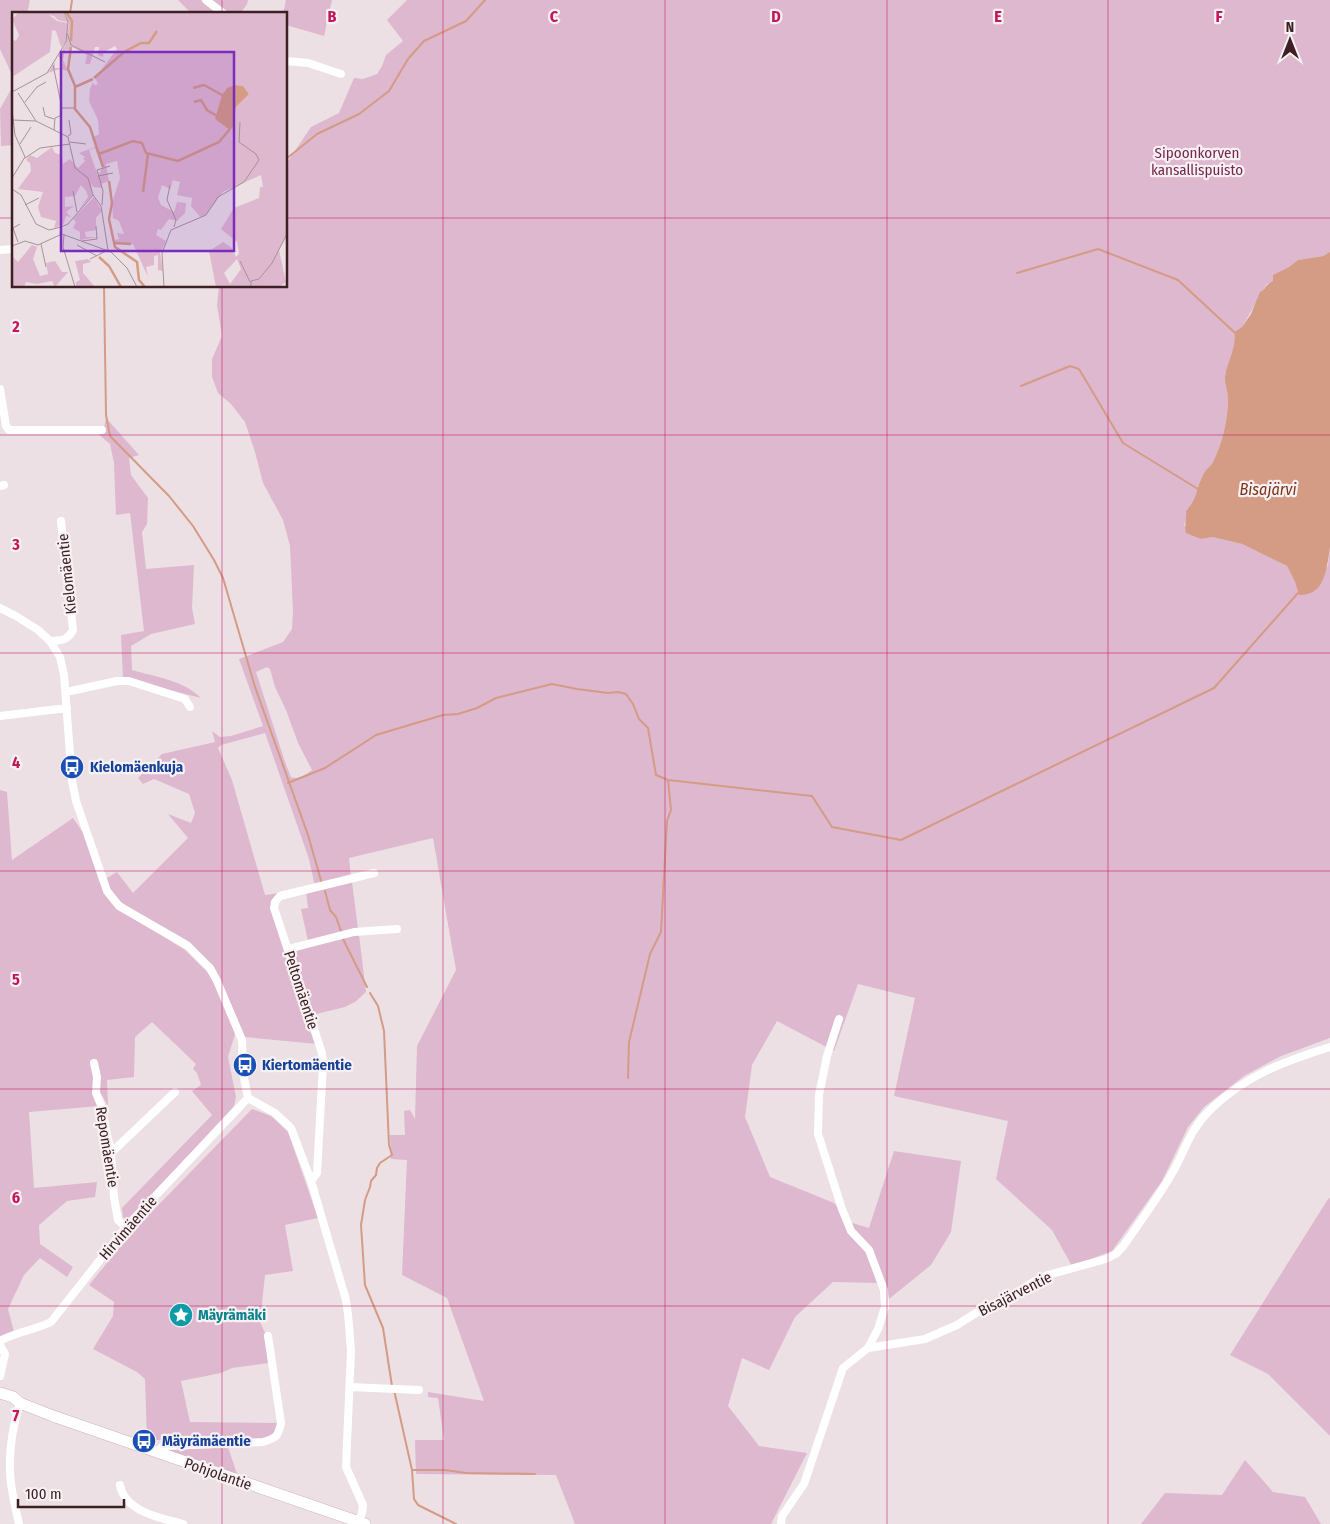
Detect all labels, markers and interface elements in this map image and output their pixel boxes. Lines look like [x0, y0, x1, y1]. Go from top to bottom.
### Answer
text: B [328, 7, 337, 26]
text: C [550, 7, 559, 26]
text: D [771, 7, 781, 26]
text: E [994, 7, 1002, 26]
text: F [1215, 7, 1223, 26]
inset map [12, 12, 288, 288]
north arrow [1265, 15, 1315, 65]
text: N [1286, 19, 1294, 36]
park label: Sipoonkorven kansallispuisto [1151, 144, 1243, 179]
text: 2 [11, 317, 20, 336]
water label: Bisajärvi [1240, 480, 1296, 499]
street label: Kielomäentie [54, 533, 80, 615]
text: 3 [11, 535, 20, 554]
text: 4 [12, 753, 20, 772]
bus stop icon: Kielomäenkuja [59, 754, 85, 780]
place label: Kielomäenkuja [90, 758, 184, 776]
street label: Peltomäentie [280, 948, 322, 1032]
text: 5 [12, 970, 20, 989]
bus stop icon: Kiertomäentie [232, 1052, 258, 1078]
place label: Kiertomäentie [262, 1056, 352, 1074]
street label: Repomäentie [92, 1105, 122, 1189]
text: 6 [12, 1188, 20, 1207]
street label: Hirvimäentie [95, 1192, 161, 1264]
street label: Bisajärventie [975, 1268, 1055, 1320]
place icon: Mäyrämäki [168, 1302, 194, 1328]
place label: Mäyrämäki [198, 1306, 266, 1324]
text: 7 [13, 1406, 20, 1425]
bus stop icon: Mäyrämäentie [131, 1428, 157, 1454]
place label: Mäyrämäentie [162, 1432, 251, 1450]
street label: Pohjolantie [182, 1454, 254, 1494]
scale bar [18, 1476, 124, 1508]
text: 100 m [25, 1485, 62, 1503]

